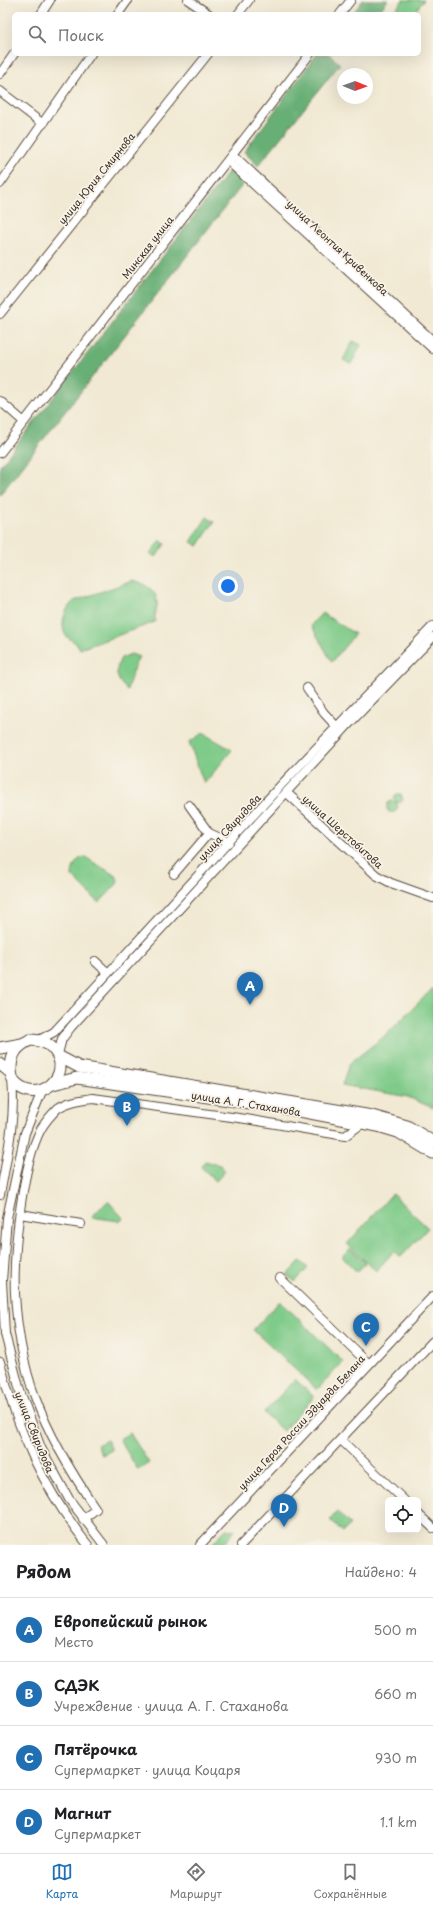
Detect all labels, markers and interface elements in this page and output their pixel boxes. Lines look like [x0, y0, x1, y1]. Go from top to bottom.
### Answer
search box [12, 12, 421, 56]
icon: search [26, 23, 48, 45]
text: Поиск [58, 23, 104, 46]
north arrow [337, 68, 373, 104]
street label: улица Юрия Смирнова [54, 128, 138, 227]
street label: улица Леонтия Кривенкова [284, 196, 393, 299]
street label: Минская улица [118, 212, 177, 282]
your location [218, 576, 238, 596]
street label: улица Свиридова [194, 790, 265, 864]
street label: улица Шерстобитова [299, 791, 387, 872]
pin: A [237, 972, 263, 1005]
street label: улица А. Г. Стаханова [190, 1087, 303, 1119]
pin: B [114, 1093, 140, 1126]
pin: C [353, 1313, 379, 1346]
street label: улица Героя России Эдуарда Белана [234, 1351, 369, 1494]
street label: улица Свиридова [12, 1389, 58, 1476]
pin: D [271, 1494, 297, 1527]
map controls [385, 1497, 421, 1533]
button: locate [385, 1497, 421, 1533]
text: Рядом [16, 1558, 71, 1584]
text: Найдено: 4 [345, 1562, 417, 1581]
text: Европейский рынок [54, 1609, 207, 1632]
text: A [24, 1620, 34, 1639]
text: 500 m [374, 1620, 417, 1639]
text: Место [54, 1632, 94, 1651]
text: СДЭК [54, 1673, 99, 1696]
text: B [25, 1684, 33, 1703]
text: 660 m [374, 1684, 417, 1703]
text: Учреждение · улица А. Г. Стаханова [54, 1696, 288, 1715]
text: Пятёрочка [54, 1737, 137, 1760]
text: C [24, 1748, 34, 1767]
text: 930 m [375, 1748, 417, 1767]
text: Супермаркет · улица Коцаря [54, 1760, 241, 1779]
text: Магнит [54, 1801, 111, 1824]
text: D [24, 1812, 34, 1831]
text: 1.1 km [380, 1812, 417, 1831]
text: Супермаркет [54, 1824, 141, 1843]
tab: Карта [46, 1861, 78, 1902]
tab: Маршрут [170, 1861, 222, 1902]
tab: Сохранённые [314, 1861, 387, 1902]

